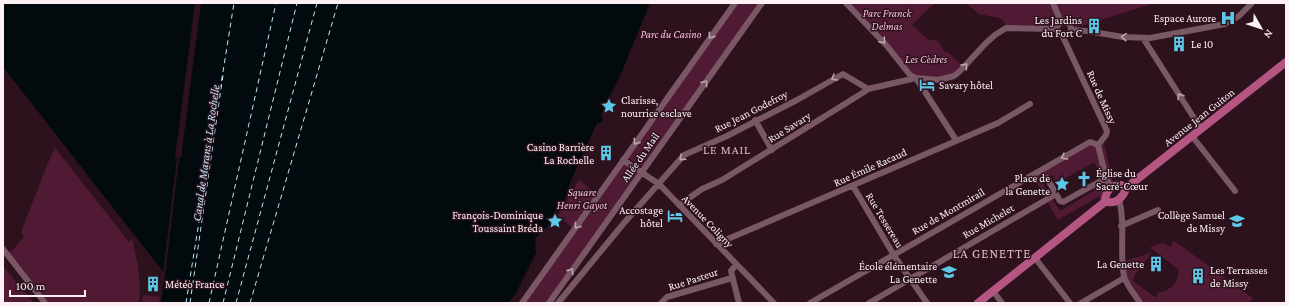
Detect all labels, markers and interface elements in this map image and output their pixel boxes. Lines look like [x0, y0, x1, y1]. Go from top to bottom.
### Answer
park label: Parc Franck Delmas [863, 7, 912, 32]
north arrow [1241, 8, 1281, 48]
hospital icon: Espace Aurore [1219, 9, 1237, 27]
place label: Espace Aurore [1154, 12, 1216, 25]
place label: Les Jardins du Fort C [1034, 14, 1082, 39]
building icon: Les Jardins du Fort C [1085, 17, 1103, 35]
park label: Parc du Casino [640, 28, 702, 40]
text: N [1261, 28, 1276, 41]
one-way arrow [708, 32, 716, 39]
one-way arrow [1121, 32, 1127, 41]
building icon: Le 10 [1170, 35, 1188, 53]
one-way arrow [878, 36, 885, 44]
place label: Le 10 [1191, 38, 1213, 50]
park label: Les Cèdres [905, 53, 948, 65]
one-way arrow [960, 63, 968, 71]
street label: Rue de Missy [1084, 69, 1119, 127]
one-way arrow [831, 74, 838, 81]
hotel icon: Savary hôtel [918, 76, 936, 94]
place label: Savary hôtel [939, 79, 993, 92]
one-way arrow [700, 81, 707, 88]
water label: Canal de Marans à La Rochelle [189, 83, 223, 222]
street label: Avenue Jean Guiton [1161, 86, 1237, 149]
street label: Rue Jean Godefroy [712, 87, 791, 135]
place label: Clarisse, nourrice esclave [621, 94, 692, 119]
one-way arrow [1178, 94, 1185, 101]
place icon: Clarisse, nourrice esclave [600, 97, 618, 115]
street label: Rue Savary [765, 109, 814, 146]
street label: Allée du Mail [619, 130, 661, 184]
one-way arrow [633, 138, 641, 145]
place label: Casino Barrière La Rochelle [527, 141, 594, 166]
district label: LE MAIL [703, 143, 751, 157]
building icon: Casino Barrière La Rochelle [597, 144, 615, 162]
street label: Rue Émile Racaud [832, 145, 909, 188]
one-way arrow [1061, 152, 1068, 159]
one-way arrow [679, 153, 687, 161]
place label: Église du Sacré-Cœur [1096, 167, 1148, 192]
church icon: Église du Sacré-Cœur [1075, 170, 1093, 188]
place label: Place de la Genette [1005, 172, 1050, 197]
place icon: Place de la Genette [1053, 175, 1071, 193]
street label: Rue de Montmirail [910, 185, 987, 237]
park label: Square Henri Gayot [557, 186, 608, 212]
street label: Rue Tessereau [864, 190, 906, 250]
street label: Avenue Coligny [679, 192, 737, 251]
street label: Rue Michelet [960, 201, 1016, 241]
place label: Accostage hôtel [619, 204, 663, 229]
hotel icon: Accostage hôtel [666, 207, 684, 225]
place label: François-Dominique Toussaint Bréda [452, 209, 543, 234]
place label: Collège Samuel de Missy [1158, 209, 1226, 235]
place icon: François-Dominique Toussaint Bréda [546, 212, 564, 230]
school or university icon: Collège Samuel de Missy [1228, 212, 1246, 230]
one-way arrow [574, 222, 582, 229]
district label: LA GENETTE [953, 246, 1031, 261]
building icon: La Genette [1147, 255, 1165, 273]
place label: La Genette [1097, 258, 1144, 270]
place label: École élémentaire La Genette [859, 260, 937, 285]
school or university icon: École élémentaire La Genette [940, 263, 958, 281]
place label: Les Terrasses de Missy [1210, 264, 1268, 290]
street label: Rue Pasteur [667, 265, 719, 293]
building icon: Les Terrasses de Missy [1189, 267, 1207, 285]
one-way arrow [566, 269, 573, 276]
scale bar [10, 272, 85, 298]
building icon: Météo France [144, 275, 162, 293]
place label: Météo France [165, 278, 224, 290]
text: 100 m [16, 279, 46, 293]

